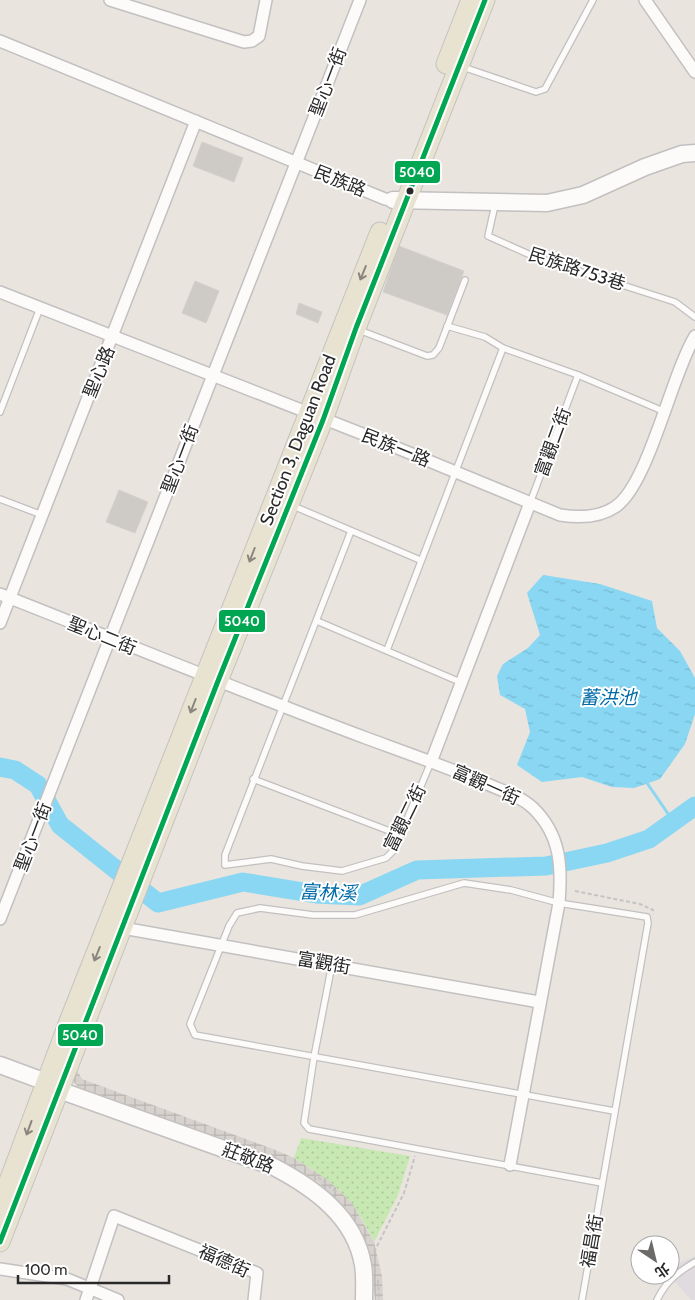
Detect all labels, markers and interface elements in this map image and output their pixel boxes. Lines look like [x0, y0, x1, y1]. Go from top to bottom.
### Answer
street label: 聖心一街 [305, 44, 351, 120]
line badge: 5040 [394, 160, 441, 184]
street label: 民族路 [311, 161, 369, 201]
text: 5040 [399, 163, 435, 181]
unlabelled marker [405, 186, 415, 196]
street label: 民族路753巷 [526, 243, 628, 295]
one-way arrow [358, 265, 368, 280]
street label: 聖心路 [79, 343, 119, 401]
street label: Section 3, Daguan Road [255, 351, 341, 529]
street label: 富觀二街 [530, 404, 576, 480]
street label: 聖心一街 [157, 421, 203, 497]
street label: 民族一路 [359, 424, 433, 472]
one-way arrow [247, 547, 257, 562]
line badge: 5040 [218, 609, 266, 633]
street label: 聖心二街 [65, 612, 139, 660]
text: 5040 [224, 612, 260, 630]
water label: 蓄洪池 [579, 686, 638, 709]
one-way arrow [188, 698, 197, 713]
street label: 富觀一街 [449, 760, 523, 810]
street label: 富觀二街 [379, 781, 431, 855]
street label: 聖心一街 [10, 799, 56, 875]
water label: 富林溪 [299, 880, 360, 905]
one-way arrow [91, 946, 101, 961]
street label: 富觀街 [296, 947, 352, 979]
line badge: 5040 [57, 1023, 104, 1047]
text: 5040 [62, 1026, 98, 1044]
one-way arrow [24, 1120, 33, 1135]
street label: 莊敬路 [219, 1138, 277, 1178]
street label: 福昌街 [576, 1213, 608, 1269]
north arrow [630, 1235, 680, 1285]
street label: 福德街 [195, 1240, 253, 1282]
scale bar [18, 1252, 169, 1284]
text: 北 [652, 1259, 673, 1282]
text: 100 m [25, 1261, 67, 1279]

